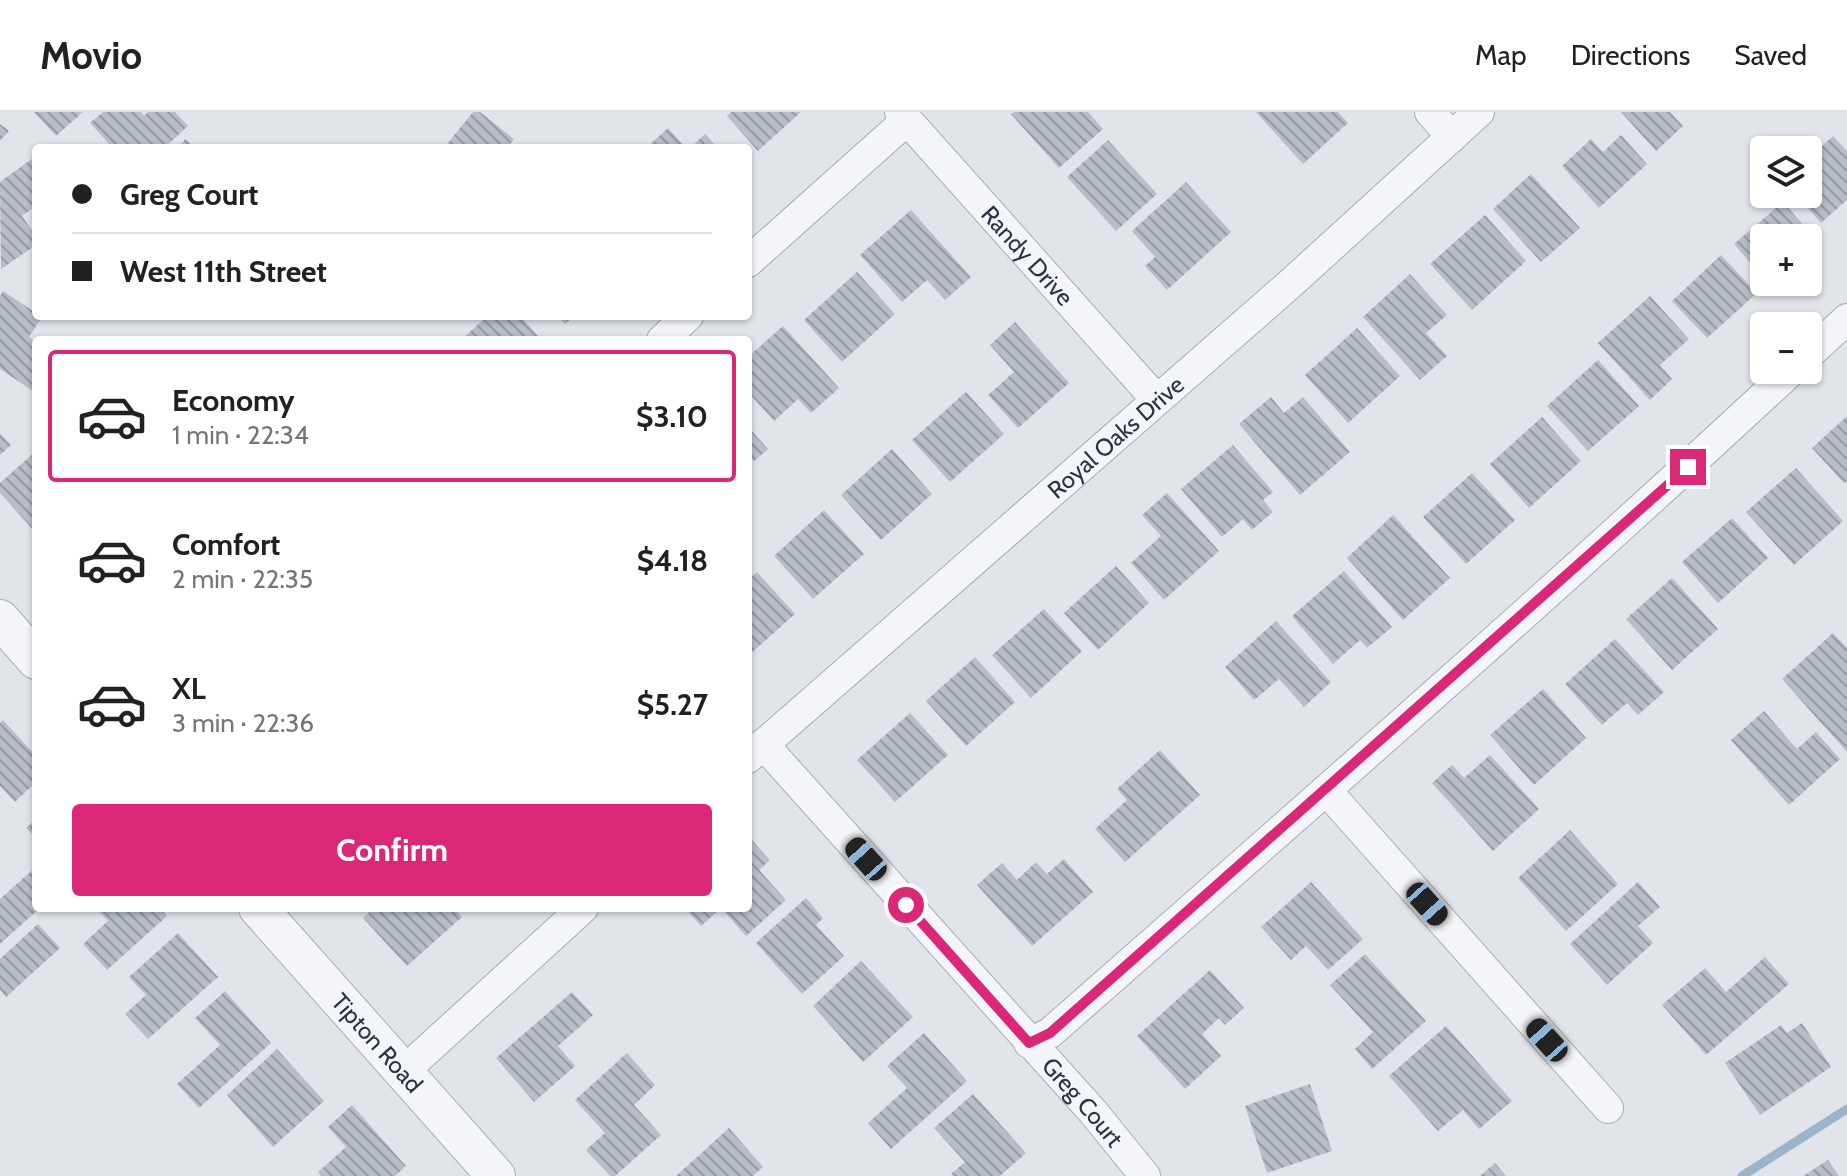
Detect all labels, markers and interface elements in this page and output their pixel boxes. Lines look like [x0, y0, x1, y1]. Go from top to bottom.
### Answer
text: Movio [40, 32, 142, 79]
text: Map [1475, 38, 1527, 72]
text: Directions [1571, 38, 1690, 72]
text: Saved [1734, 38, 1807, 72]
map controls [1750, 136, 1822, 384]
button: layers [1750, 136, 1822, 208]
text: Greg Court [120, 176, 258, 213]
street label: Randy Drive [976, 199, 1080, 311]
button: + [1750, 224, 1822, 296]
text: West 11th Street [120, 253, 327, 290]
button: − [1750, 312, 1822, 384]
street label: Royal Oaks Drive [1041, 369, 1189, 504]
icon: car [76, 380, 148, 452]
text: Economy [172, 382, 295, 419]
text: $3.10 [636, 398, 708, 435]
text: 1 min · 22:34 [172, 419, 309, 451]
route end [1670, 449, 1706, 485]
icon: car [76, 524, 148, 596]
text: Comfort [172, 526, 280, 563]
text: $4.18 [637, 542, 708, 579]
text: 2 min · 22:35 [172, 563, 313, 595]
icon: car [76, 668, 148, 740]
text: XL [172, 670, 206, 707]
text: $5.27 [637, 686, 708, 723]
text: 3 min · 22:36 [172, 707, 314, 739]
button: Confirm [72, 804, 712, 896]
car [841, 833, 891, 885]
car [1402, 878, 1452, 930]
route start [888, 887, 924, 923]
street label: Tipton Road [326, 987, 429, 1098]
car [1522, 1014, 1572, 1066]
street label: Greg Court [1036, 1051, 1130, 1152]

